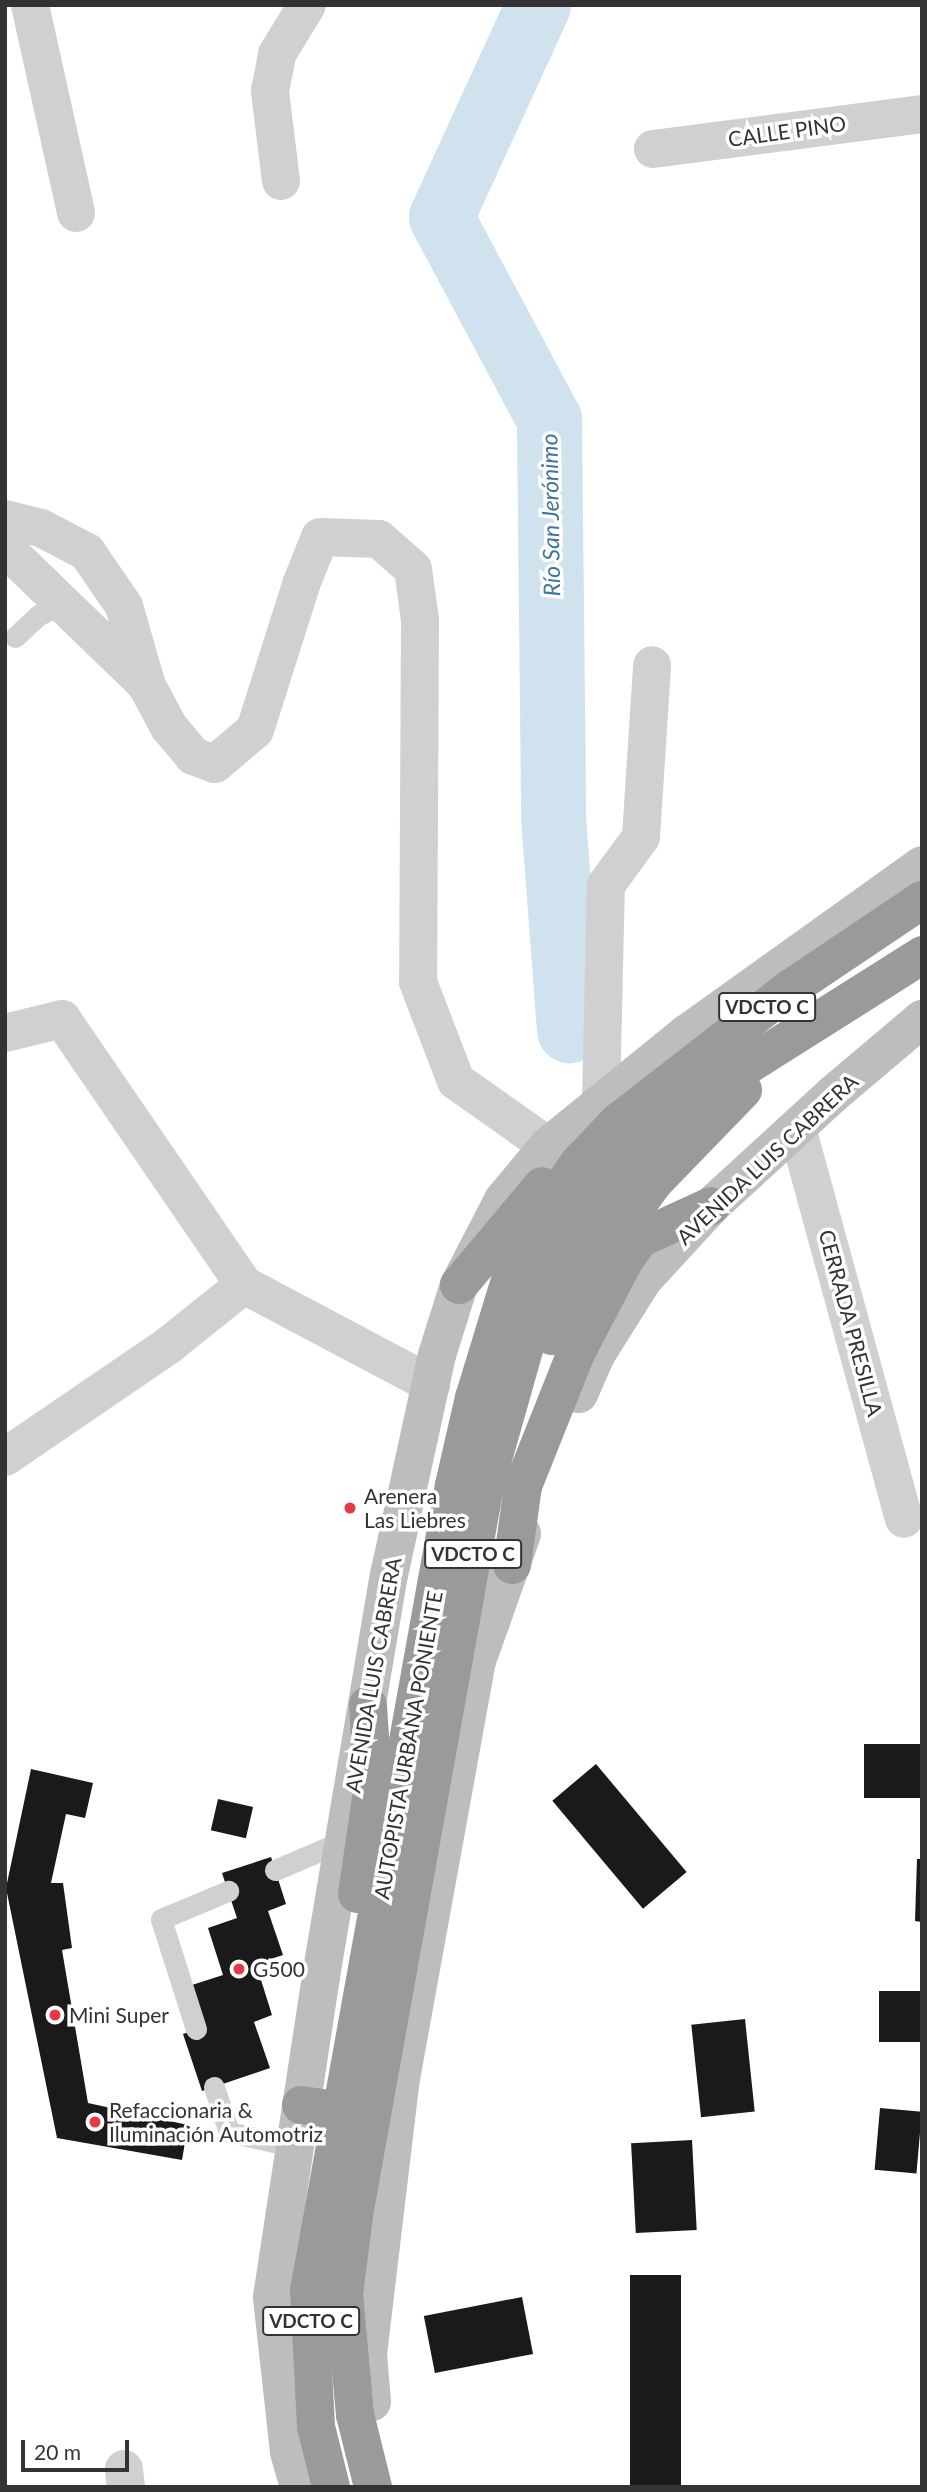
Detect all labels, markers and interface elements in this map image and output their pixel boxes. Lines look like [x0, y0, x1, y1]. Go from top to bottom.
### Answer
street label: CALLE PINO [726, 110, 848, 152]
water label: Río San Jerónimo [535, 433, 565, 597]
road number: VDCTO C [718, 992, 816, 1023]
street label: AVENIDA LUIS CABRERA [671, 1068, 863, 1250]
street label: CERRADA PRESILLA [814, 1227, 888, 1419]
place label: Arenera Las Liebres [364, 1483, 466, 1533]
marker: Arenera Las Liebres [342, 1500, 358, 1516]
road number: VDCTO C [424, 1538, 522, 1570]
street label: AVENIDA LUIS CABRERA [340, 1555, 406, 1795]
street label: AUTOPISTA URBANA PONIENTE [368, 1588, 448, 1902]
place label: G500 [253, 1956, 305, 1982]
marker: G500 [231, 1961, 247, 1977]
place label: Mini Super [69, 2002, 169, 2028]
marker: Mini Super [47, 2007, 63, 2023]
place label: Refaccionaria & Iluminación Automotriz [109, 2097, 324, 2147]
marker: Refaccionaria & Iluminación Automotriz [87, 2114, 103, 2130]
road number: VDCTO C [262, 2306, 360, 2336]
scale bar [24, 2426, 133, 2470]
text: 20 m [34, 2439, 81, 2464]

